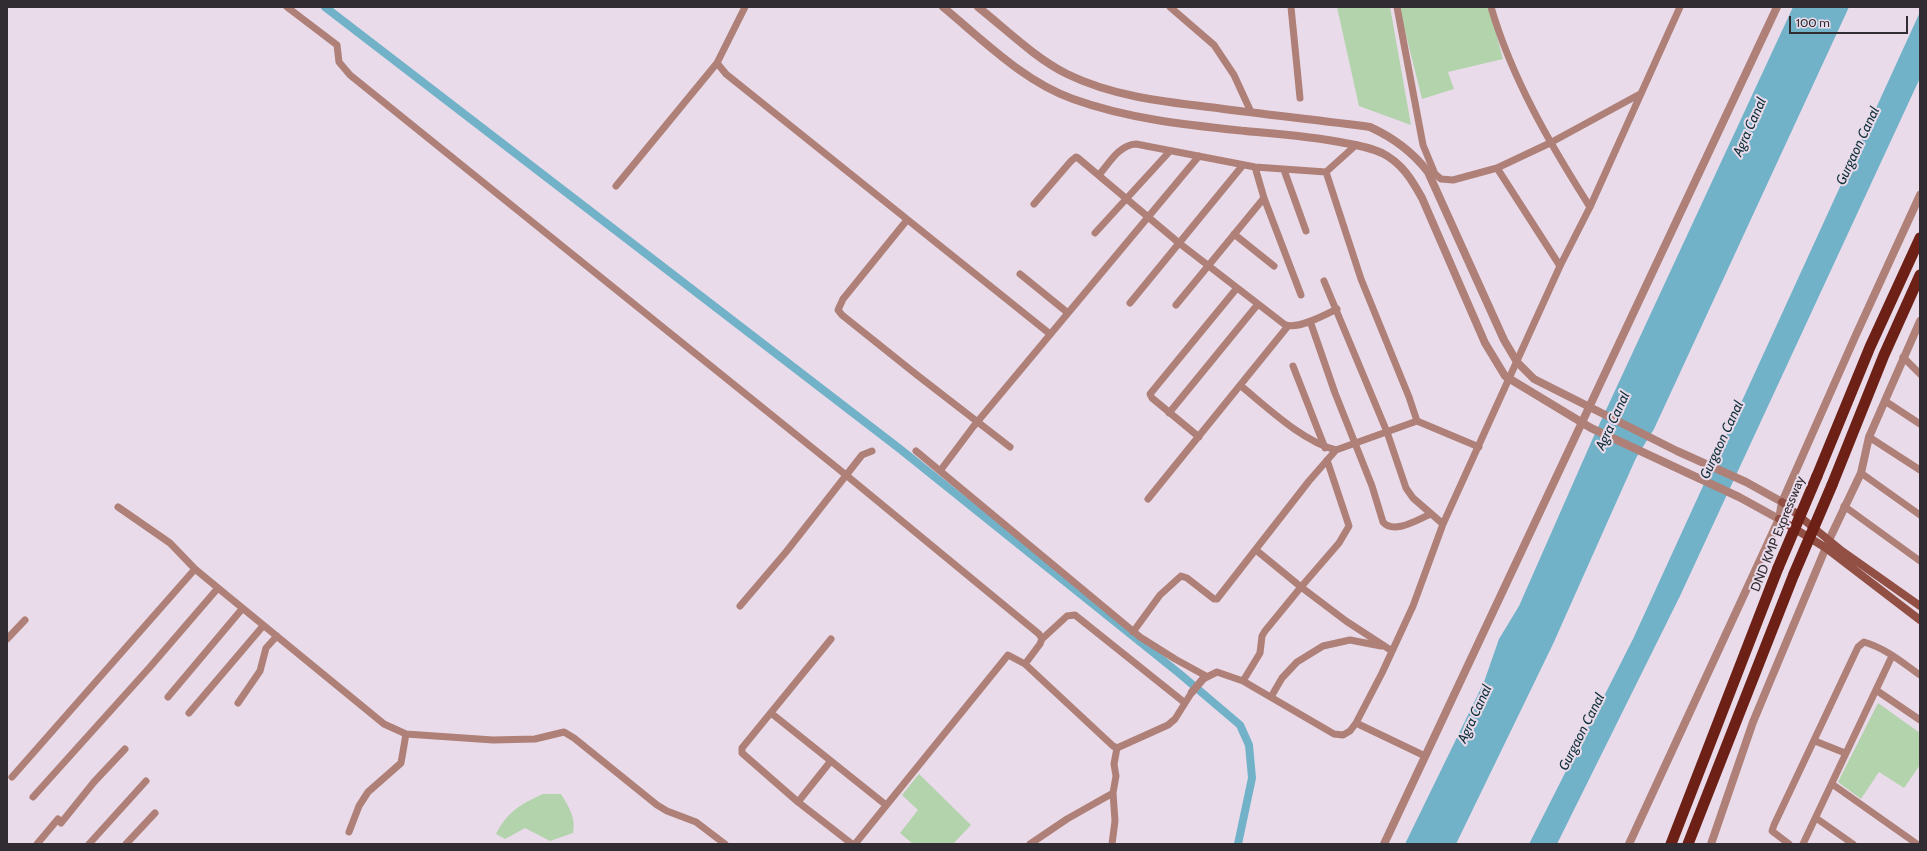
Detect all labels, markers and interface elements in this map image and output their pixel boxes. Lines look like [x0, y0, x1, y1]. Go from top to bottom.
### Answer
scale bar [1791, 8, 1910, 34]
text: 100 m [1796, 15, 1830, 30]
water label: Agra Canal [1730, 95, 1770, 159]
water label: Gurgaon Canal [1833, 104, 1883, 188]
water label: Agra Canal [1592, 389, 1634, 453]
water label: Gurgaon Canal [1697, 398, 1747, 482]
street label: DND KMP Expressway [1748, 474, 1808, 594]
water label: Agra Canal [1454, 682, 1496, 746]
water label: Gurgaon Canal [1555, 691, 1609, 773]

